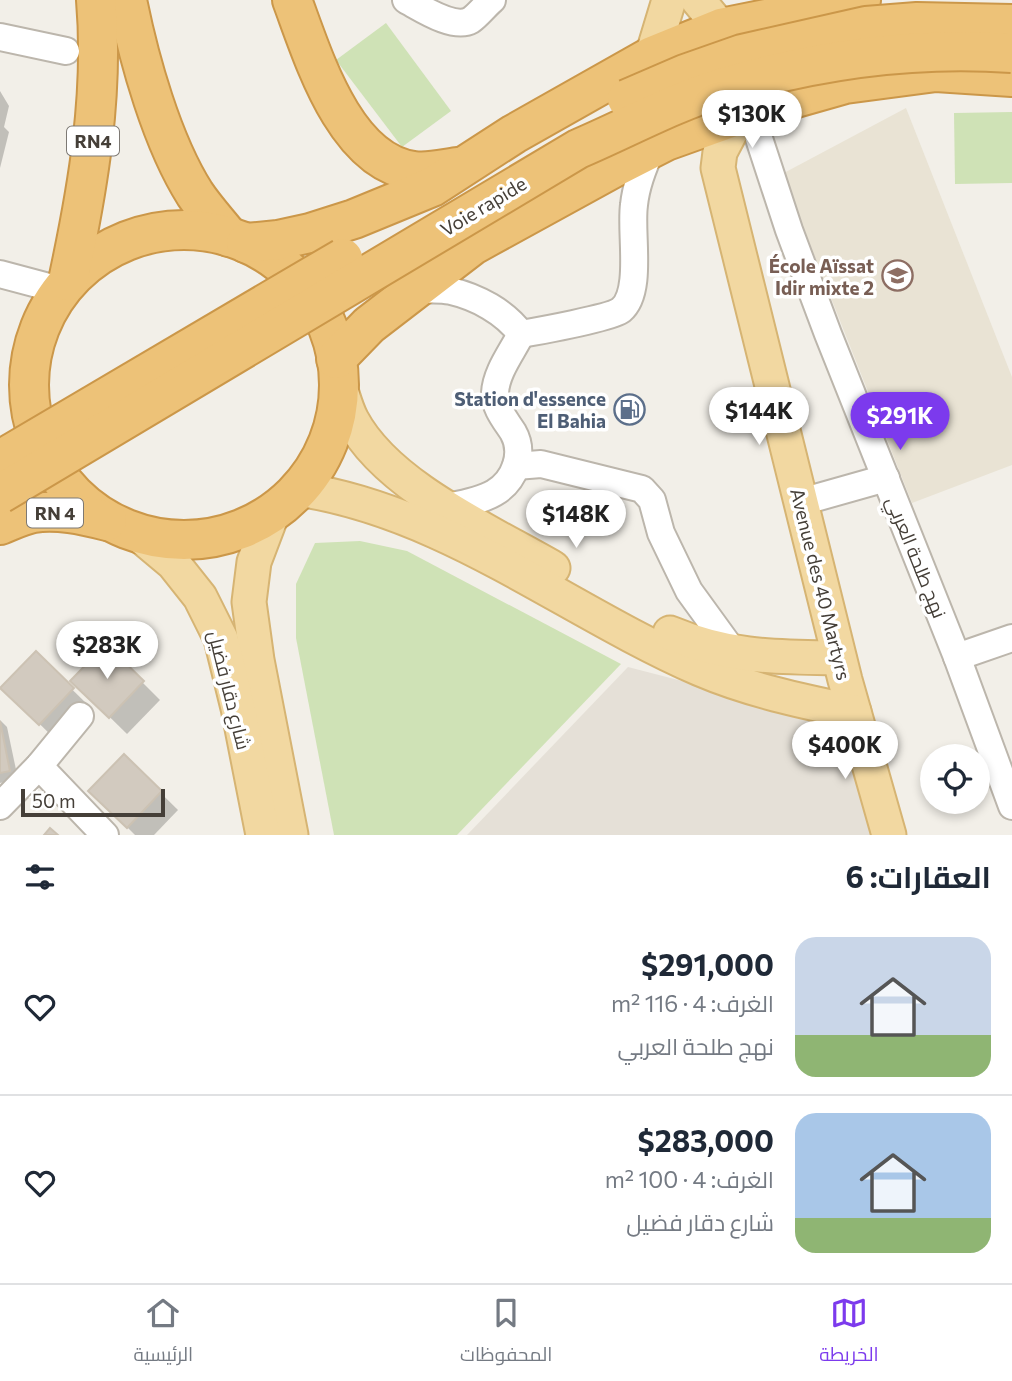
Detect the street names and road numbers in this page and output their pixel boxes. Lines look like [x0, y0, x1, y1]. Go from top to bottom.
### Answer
road number: RN4 [67, 126, 119, 156]
street label: Voie rapide [436, 171, 530, 241]
street label: Avenue des 40 Martyrs [786, 486, 856, 682]
street label: نهج طلحة العربي [878, 493, 952, 623]
road number: RN 4 [27, 499, 83, 528]
street label: شارع دقار فضيل [201, 628, 256, 753]

